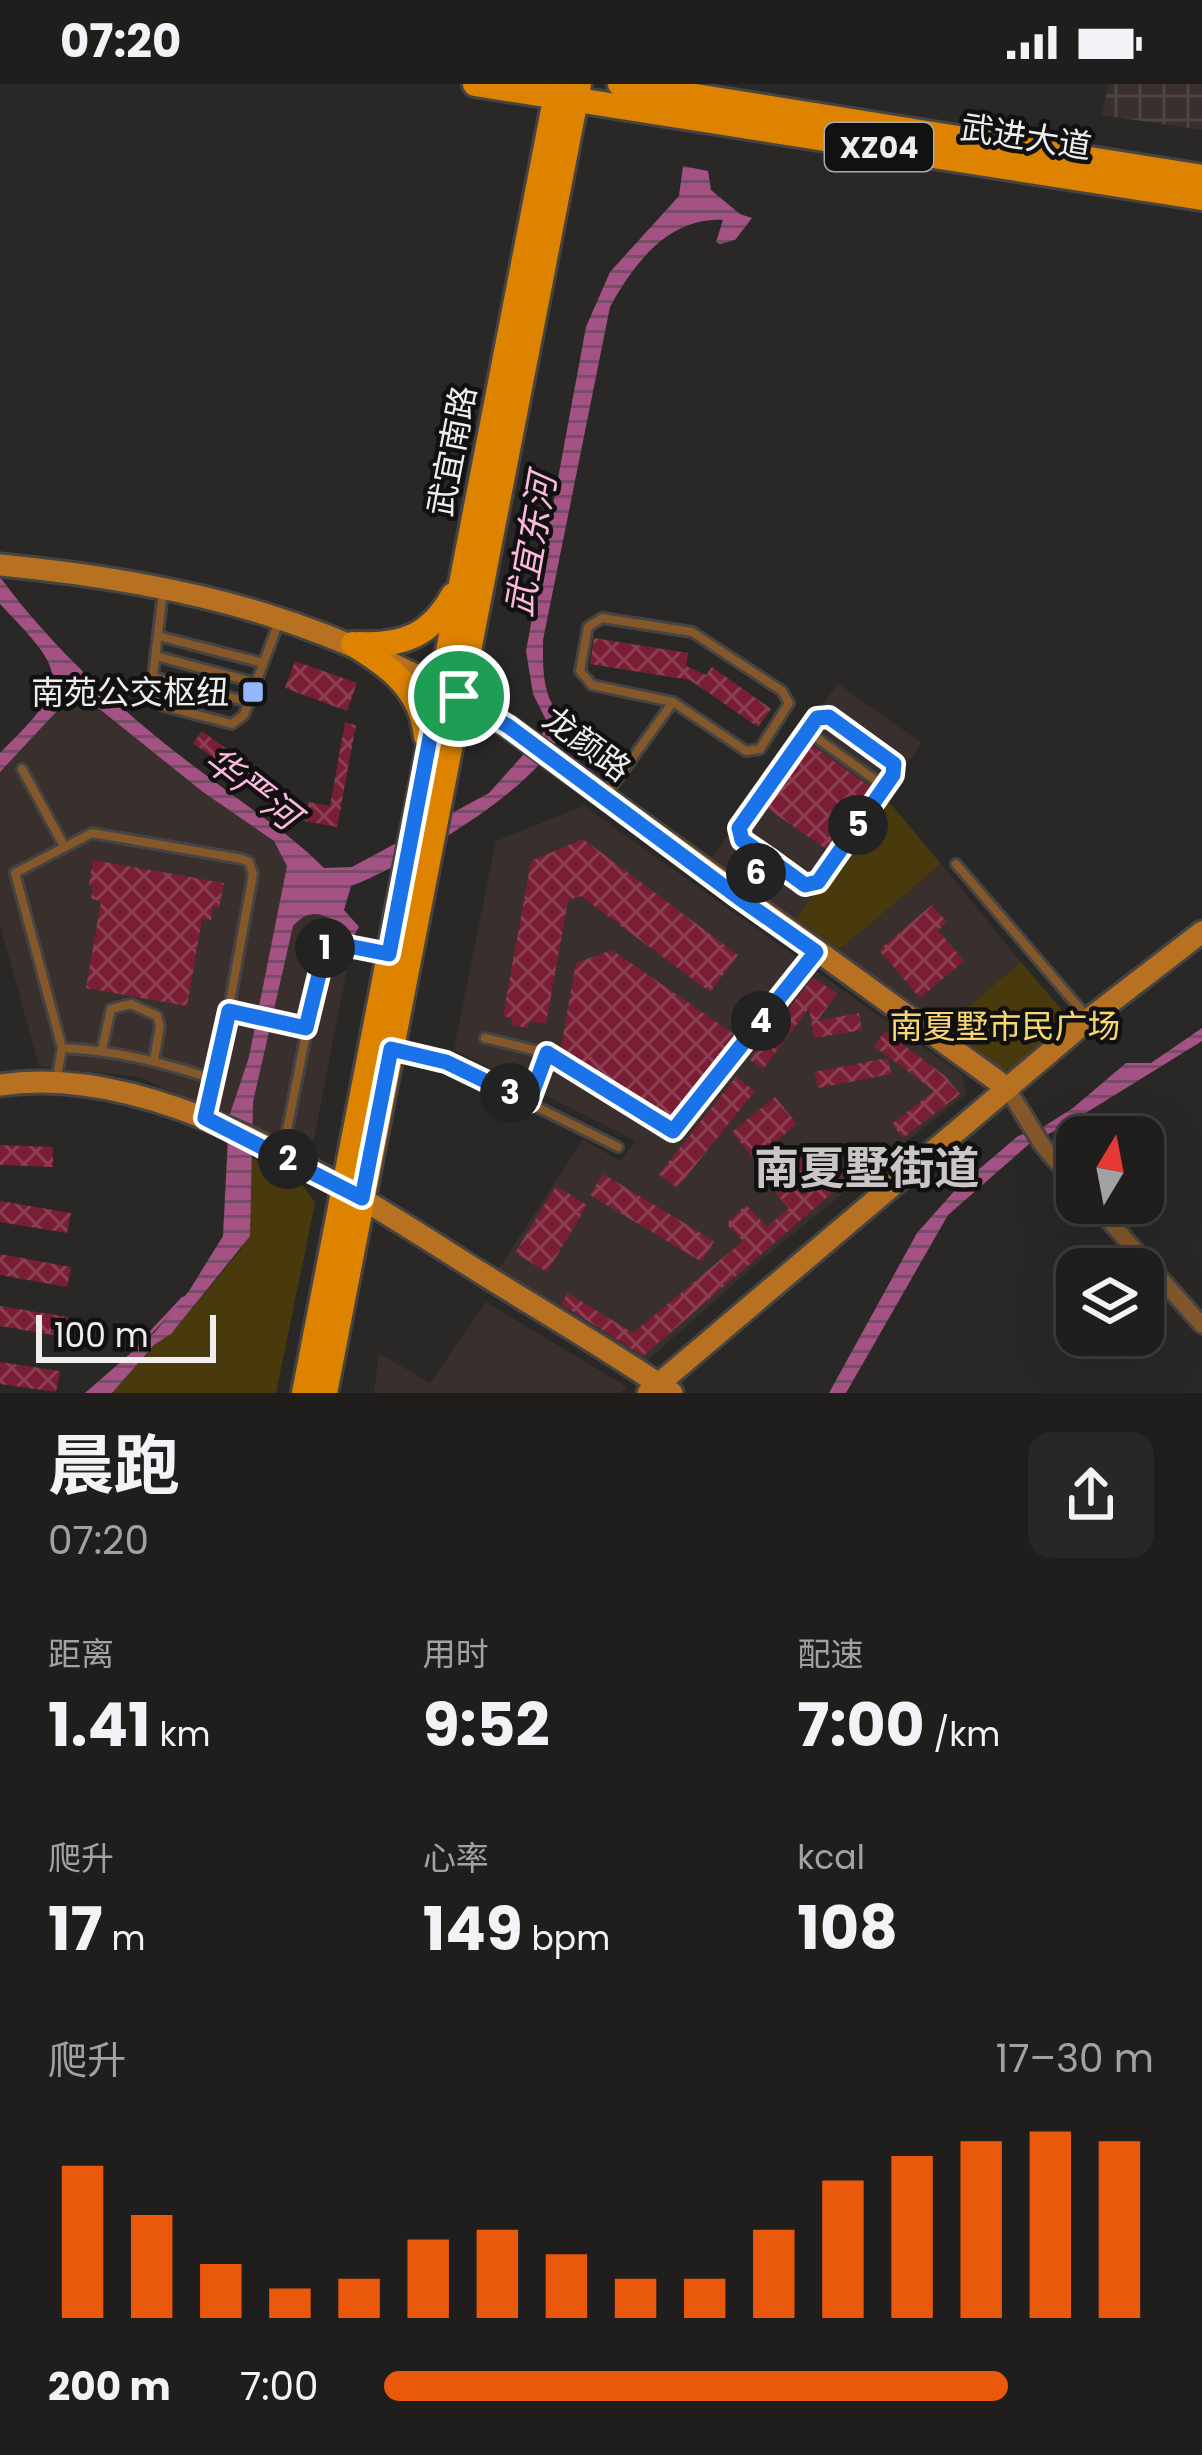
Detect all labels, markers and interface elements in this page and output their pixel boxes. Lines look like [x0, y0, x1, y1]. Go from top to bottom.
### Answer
text: 07:20 [60, 10, 181, 73]
street label: 武进大道 [957, 103, 1095, 171]
road number: XZ04 [825, 123, 933, 171]
street label: 武宜南路 [416, 382, 488, 520]
water label: 武宜东河 [493, 464, 570, 620]
pin [408, 645, 510, 747]
icon: arrive [426, 663, 492, 729]
place label: 南苑公交枢纽 [31, 669, 229, 716]
marker: 南苑公交枢纽 [240, 679, 266, 705]
street label: 龙颜路 [533, 695, 641, 793]
water label: 华严河 [194, 735, 315, 845]
pin: 5 [828, 795, 888, 855]
text: 5 [847, 801, 869, 848]
pin: 6 [726, 843, 786, 903]
text: 6 [745, 849, 767, 896]
pin: 1 [295, 918, 355, 978]
text: 1 [319, 924, 331, 971]
pin: 4 [731, 991, 791, 1051]
text: 4 [750, 997, 772, 1044]
park label: 南夏墅市民广场 [890, 1003, 1121, 1050]
pin: 3 [480, 1063, 540, 1123]
text: 3 [500, 1069, 520, 1116]
north arrow [1056, 1116, 1164, 1224]
map controls [1056, 1116, 1164, 1356]
pin: 2 [258, 1129, 318, 1189]
text: 2 [279, 1135, 297, 1182]
district label: 南夏墅街道 [754, 1137, 980, 1200]
button: layers [1056, 1248, 1164, 1356]
scale bar [36, 1309, 216, 1362]
text: 100 m [54, 1312, 149, 1359]
text: 晨跑 [48, 1420, 180, 1512]
button: share [1028, 1432, 1154, 1558]
text: 07:20 [48, 1513, 149, 1568]
text: 距离 [48, 1631, 114, 1678]
text: 用时 [423, 1631, 489, 1678]
text: 配速 [797, 1631, 863, 1678]
text: 1.41 [48, 1683, 151, 1767]
text: 9:52 [423, 1683, 550, 1767]
text: 7:00 [797, 1683, 925, 1767]
text: km [151, 1711, 210, 1758]
text: /km [925, 1711, 1000, 1758]
text: kcal [797, 1834, 865, 1881]
text: 爬升 [48, 1835, 114, 1882]
text: 心率 [423, 1835, 489, 1882]
text: 108 [797, 1886, 898, 1970]
text: 17 [48, 1887, 103, 1971]
text: 149 [423, 1887, 523, 1971]
text: m [103, 1915, 145, 1962]
text: bpm [523, 1915, 610, 1962]
text: 17–30 m [996, 2031, 1154, 2086]
text: 爬升 [48, 2033, 126, 2088]
text: 200 m [48, 2359, 171, 2414]
text: 7:00 [240, 2359, 319, 2414]

